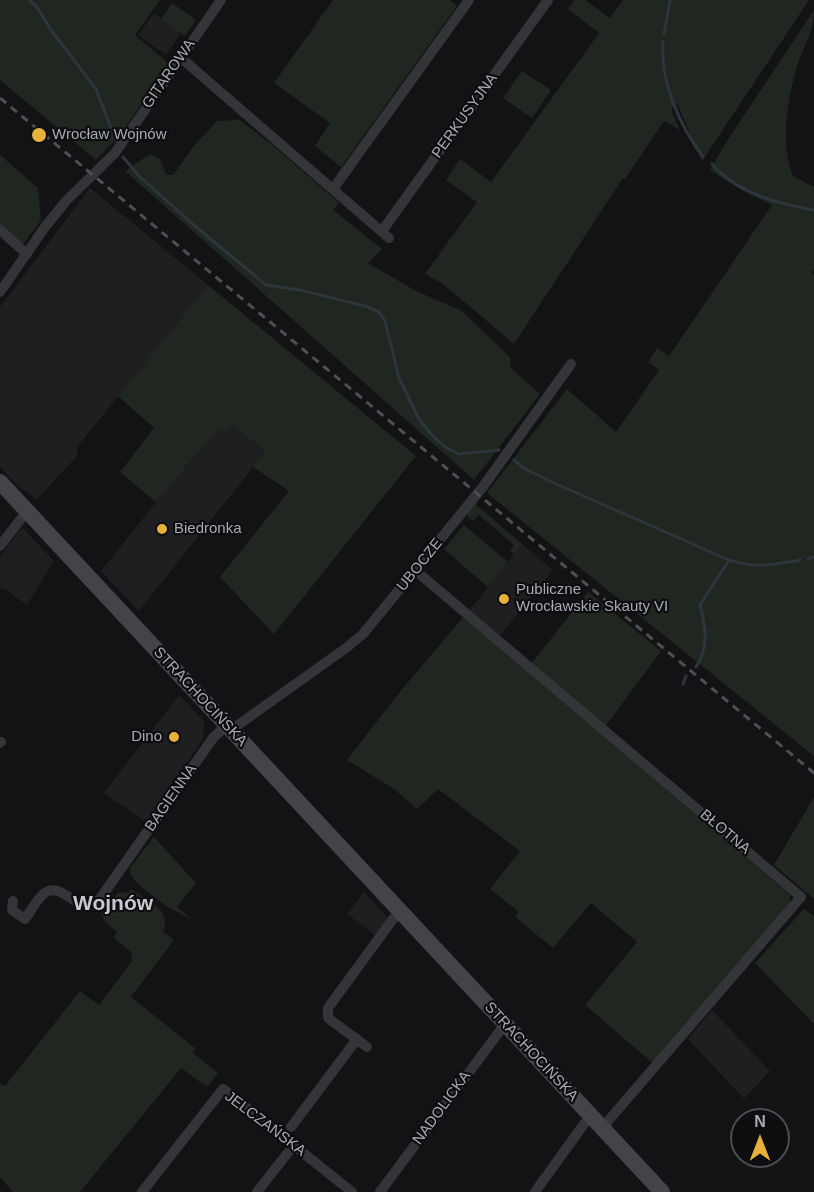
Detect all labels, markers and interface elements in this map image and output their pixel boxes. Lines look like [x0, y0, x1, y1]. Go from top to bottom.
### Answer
street label: GITAROWA [139, 36, 199, 112]
street label: PERKUSYJNA [428, 70, 502, 162]
marker: Wrocław Wojnów [30, 126, 48, 144]
place label: Wrocław Wojnów [52, 126, 166, 144]
place label: Biedronka [174, 520, 242, 538]
marker: Biedronka [155, 522, 169, 536]
street label: UBOCZE [393, 535, 447, 595]
place label: Publiczne Wrocławskie Skauty VI [516, 581, 668, 616]
marker: Publiczne Wrocławskie Skauty VI [497, 592, 511, 606]
street label: STRACHOCIŃSKA [149, 644, 251, 750]
place label: Dino [131, 728, 162, 746]
marker: Dino [167, 730, 181, 744]
street label: BAGIENNA [141, 761, 201, 835]
street label: BŁOTNA [696, 806, 754, 858]
district label: Wojnów [73, 891, 153, 917]
street label: STRACHOCIŃSKA [480, 999, 582, 1105]
street label: NADOLICKA [409, 1068, 475, 1148]
street label: JELCZAŃSKA [221, 1088, 309, 1160]
north arrow [730, 1108, 790, 1168]
text: N [754, 1113, 766, 1130]

